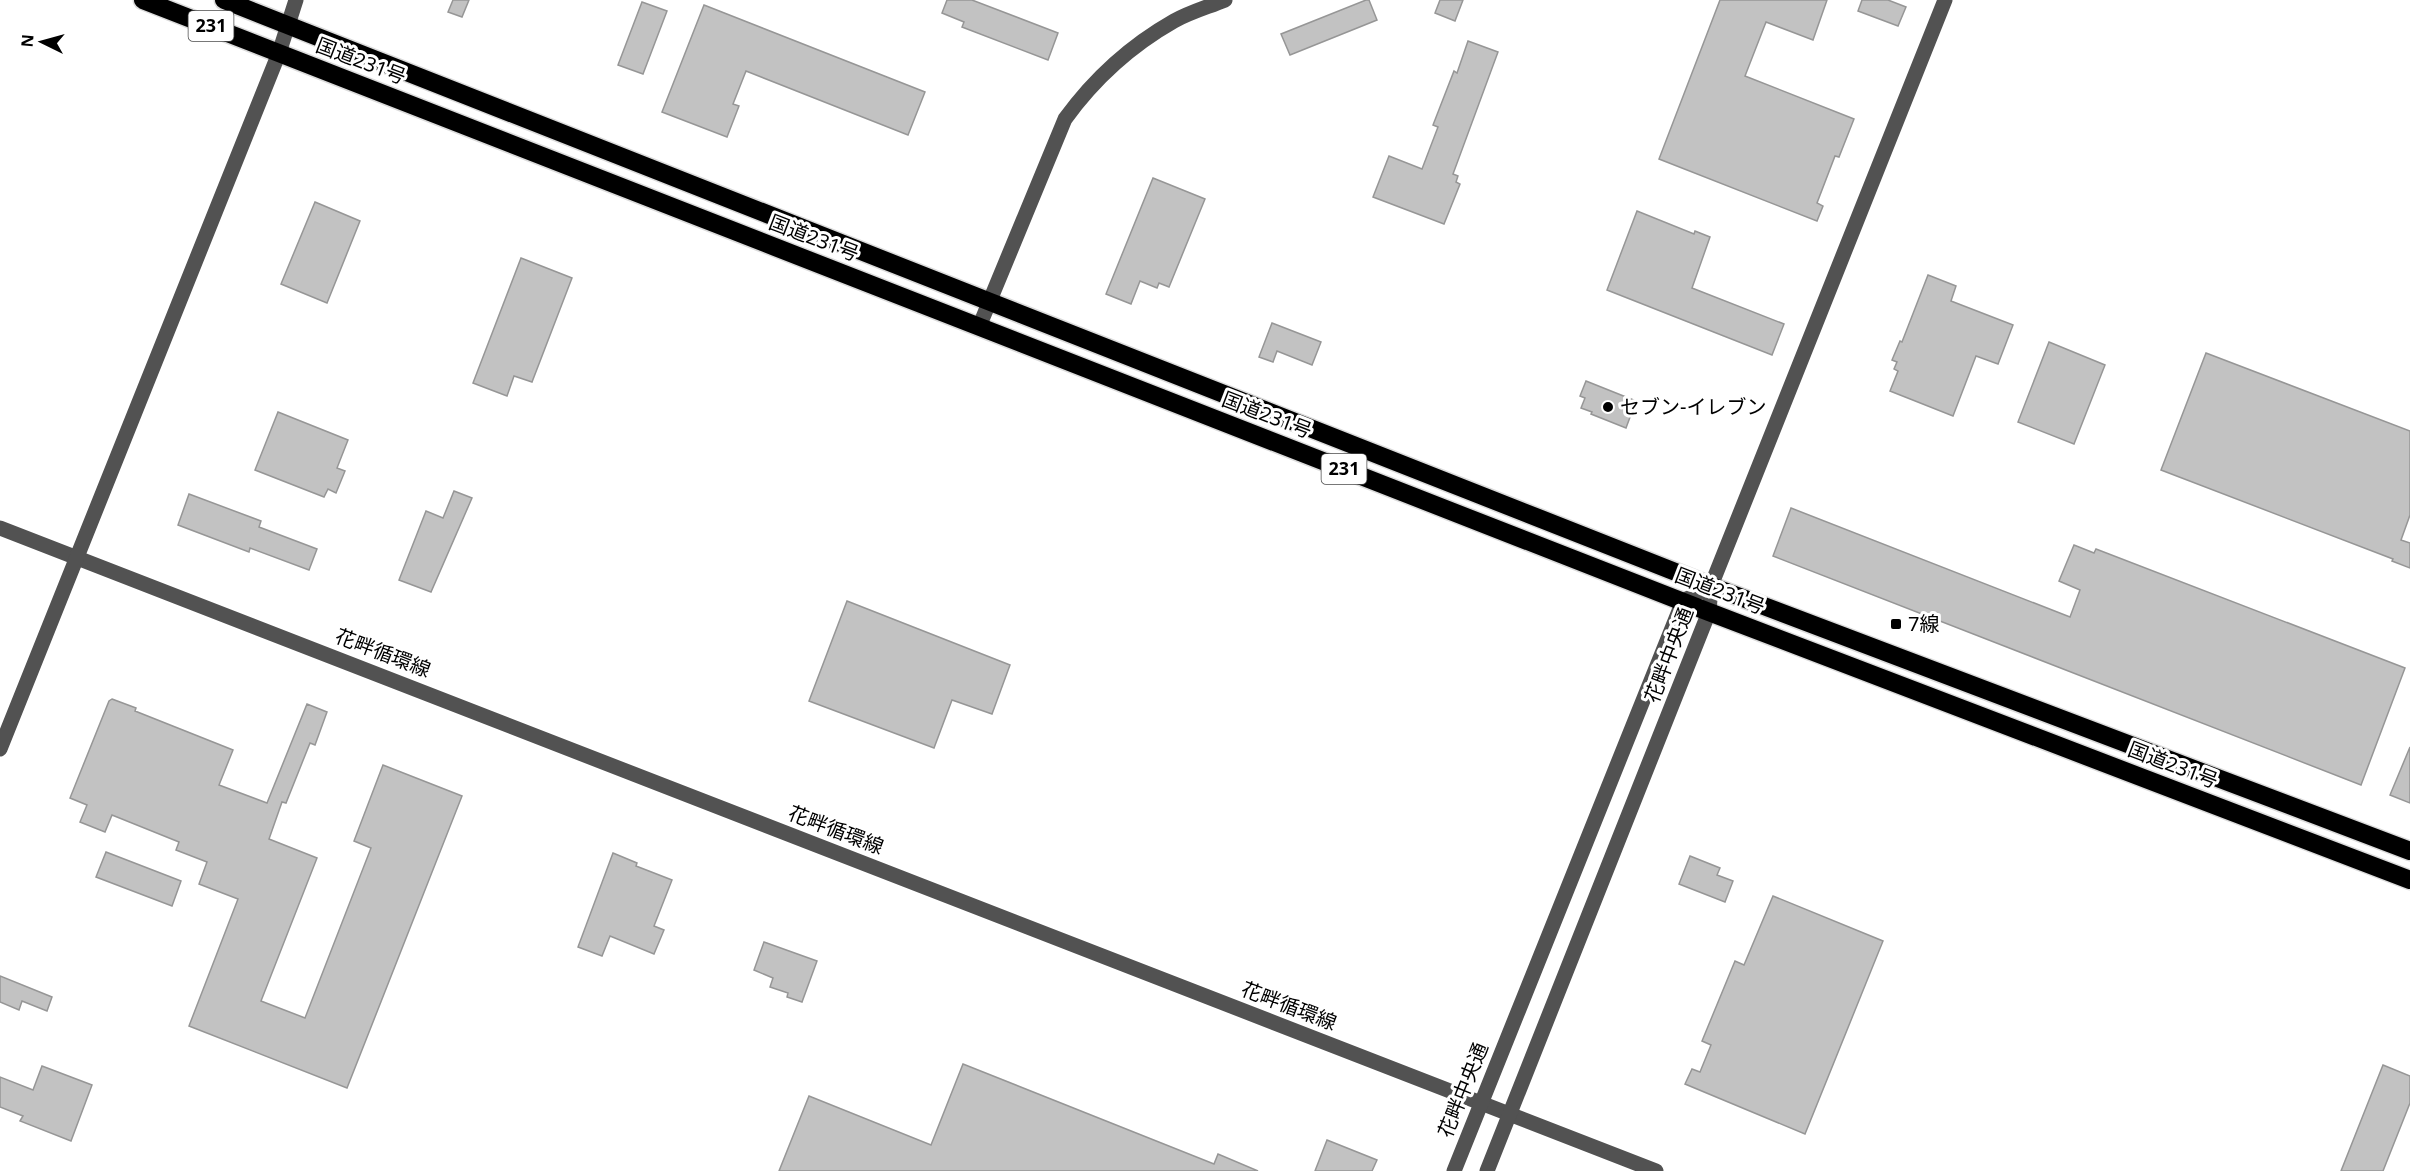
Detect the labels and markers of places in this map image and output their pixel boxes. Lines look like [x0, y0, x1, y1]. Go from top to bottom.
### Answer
place label: セブン-イレブン [1620, 393, 1766, 420]
marker: セブン-イレブン [1601, 400, 1615, 414]
place label: 7線 [1908, 610, 1939, 637]
marker: 7線 [1889, 617, 1903, 631]

